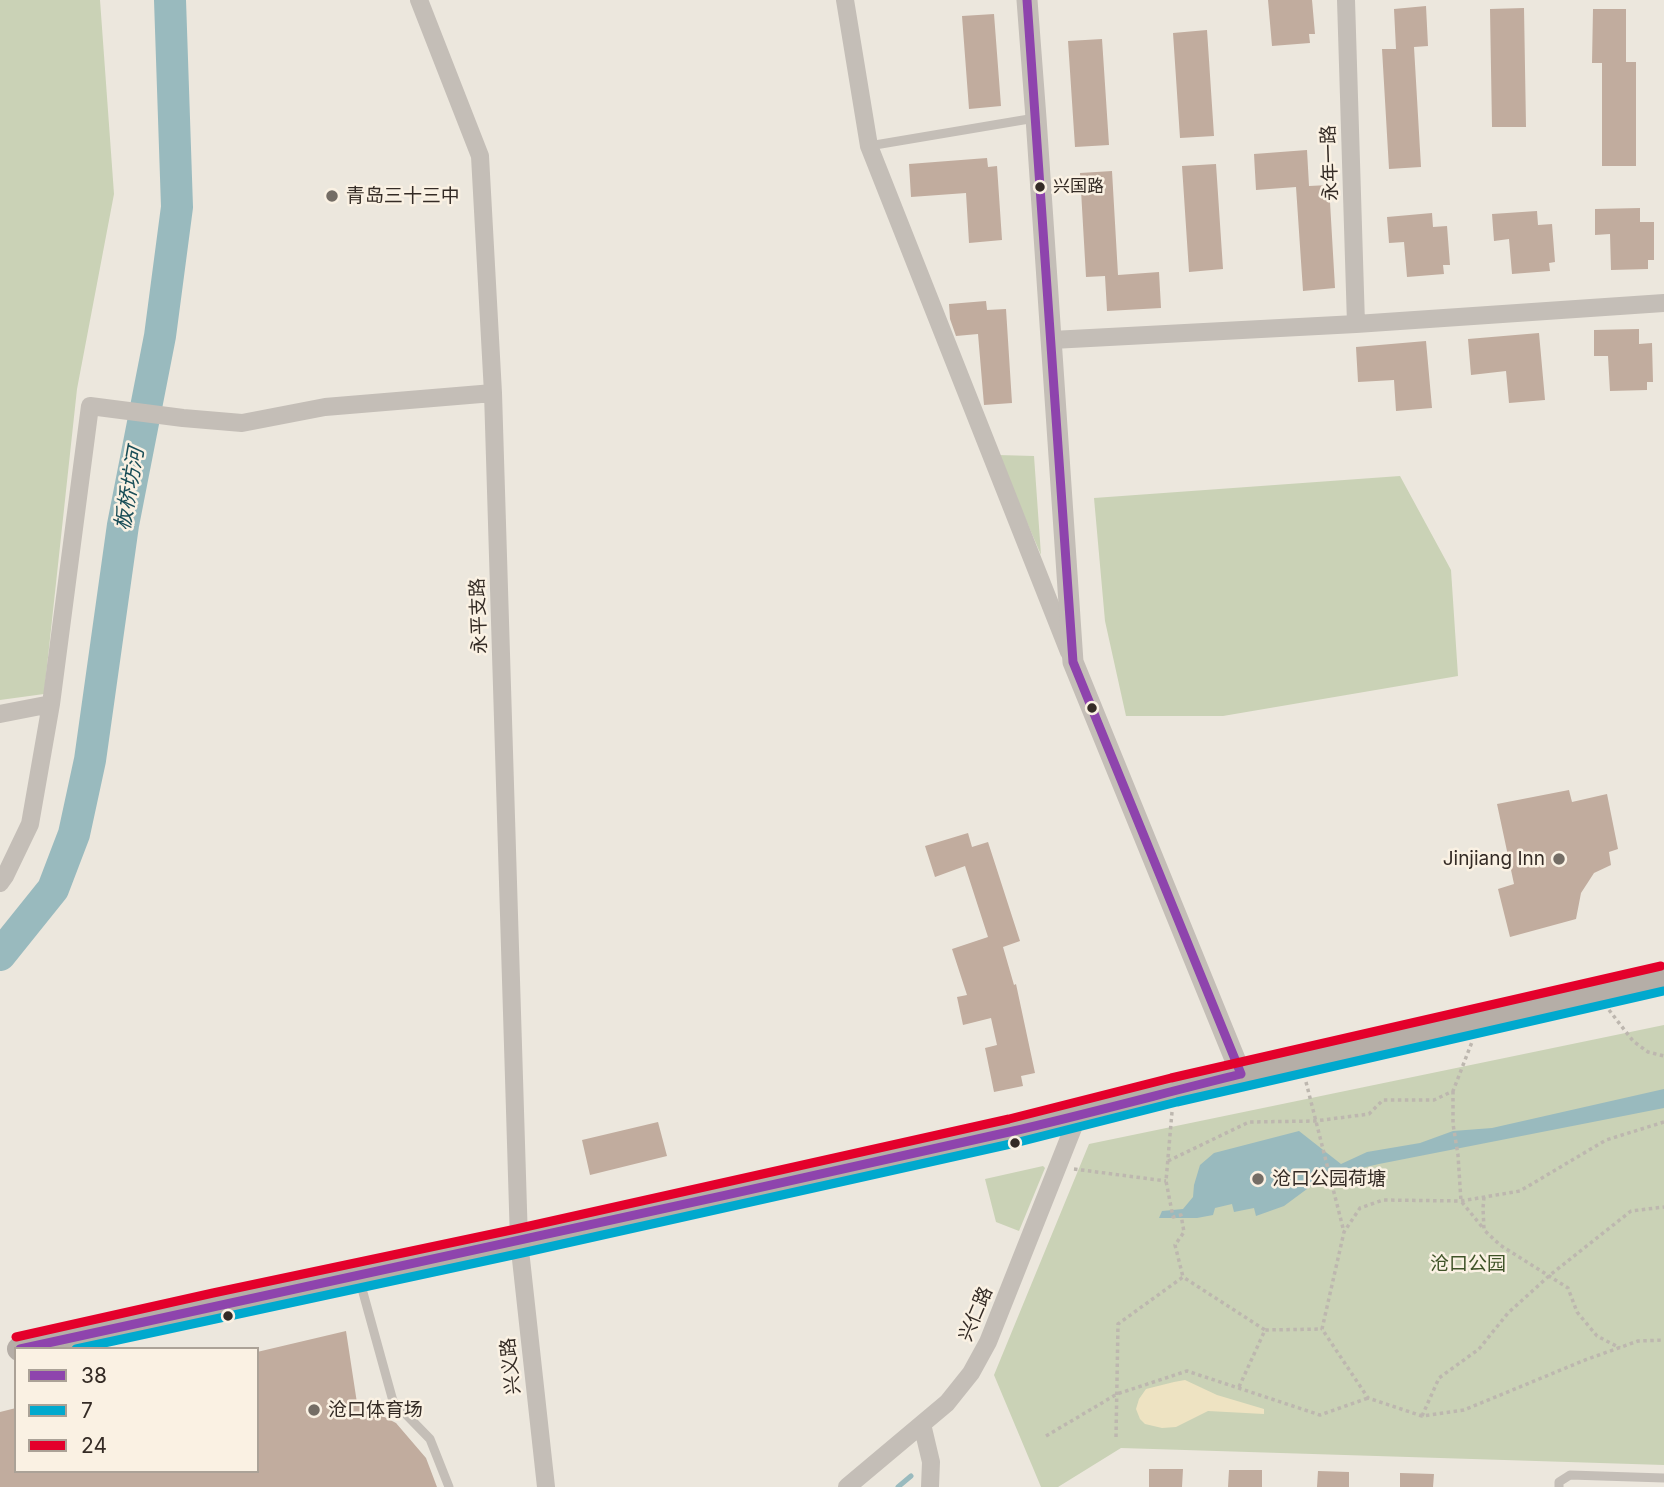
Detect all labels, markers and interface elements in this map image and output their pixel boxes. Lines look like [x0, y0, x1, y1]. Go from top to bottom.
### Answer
street label: 永年一路 [1317, 125, 1343, 201]
place label: 兴国路 [1053, 177, 1104, 197]
marker: 兴国路 [1033, 180, 1047, 194]
place label: 青岛三十三中 [346, 185, 460, 207]
marker: 青岛三十三中 [324, 188, 340, 204]
water label: 板桥坊河 [110, 445, 150, 533]
street label: 永平支路 [466, 578, 492, 654]
unlabelled marker [1085, 701, 1099, 715]
place label: Jinjiang Inn [1443, 848, 1545, 870]
marker: Jinjiang Inn [1551, 851, 1567, 867]
unlabelled marker [1008, 1136, 1022, 1150]
place label: 沧口公园荷塘 [1272, 1168, 1386, 1190]
marker: 沧口公园荷塘 [1250, 1171, 1266, 1187]
park label: 沧口公园 [1430, 1253, 1506, 1275]
street label: 兴仁路 [954, 1283, 998, 1345]
unlabelled marker [221, 1309, 235, 1323]
street label: 兴义路 [497, 1336, 525, 1396]
legend [14, 1347, 259, 1473]
text: 38 [81, 1363, 107, 1388]
text: 7 [81, 1398, 93, 1423]
place label: 沧口体育场 [328, 1399, 423, 1421]
marker: 沧口体育场 [306, 1402, 322, 1418]
text: 24 [81, 1433, 107, 1458]

